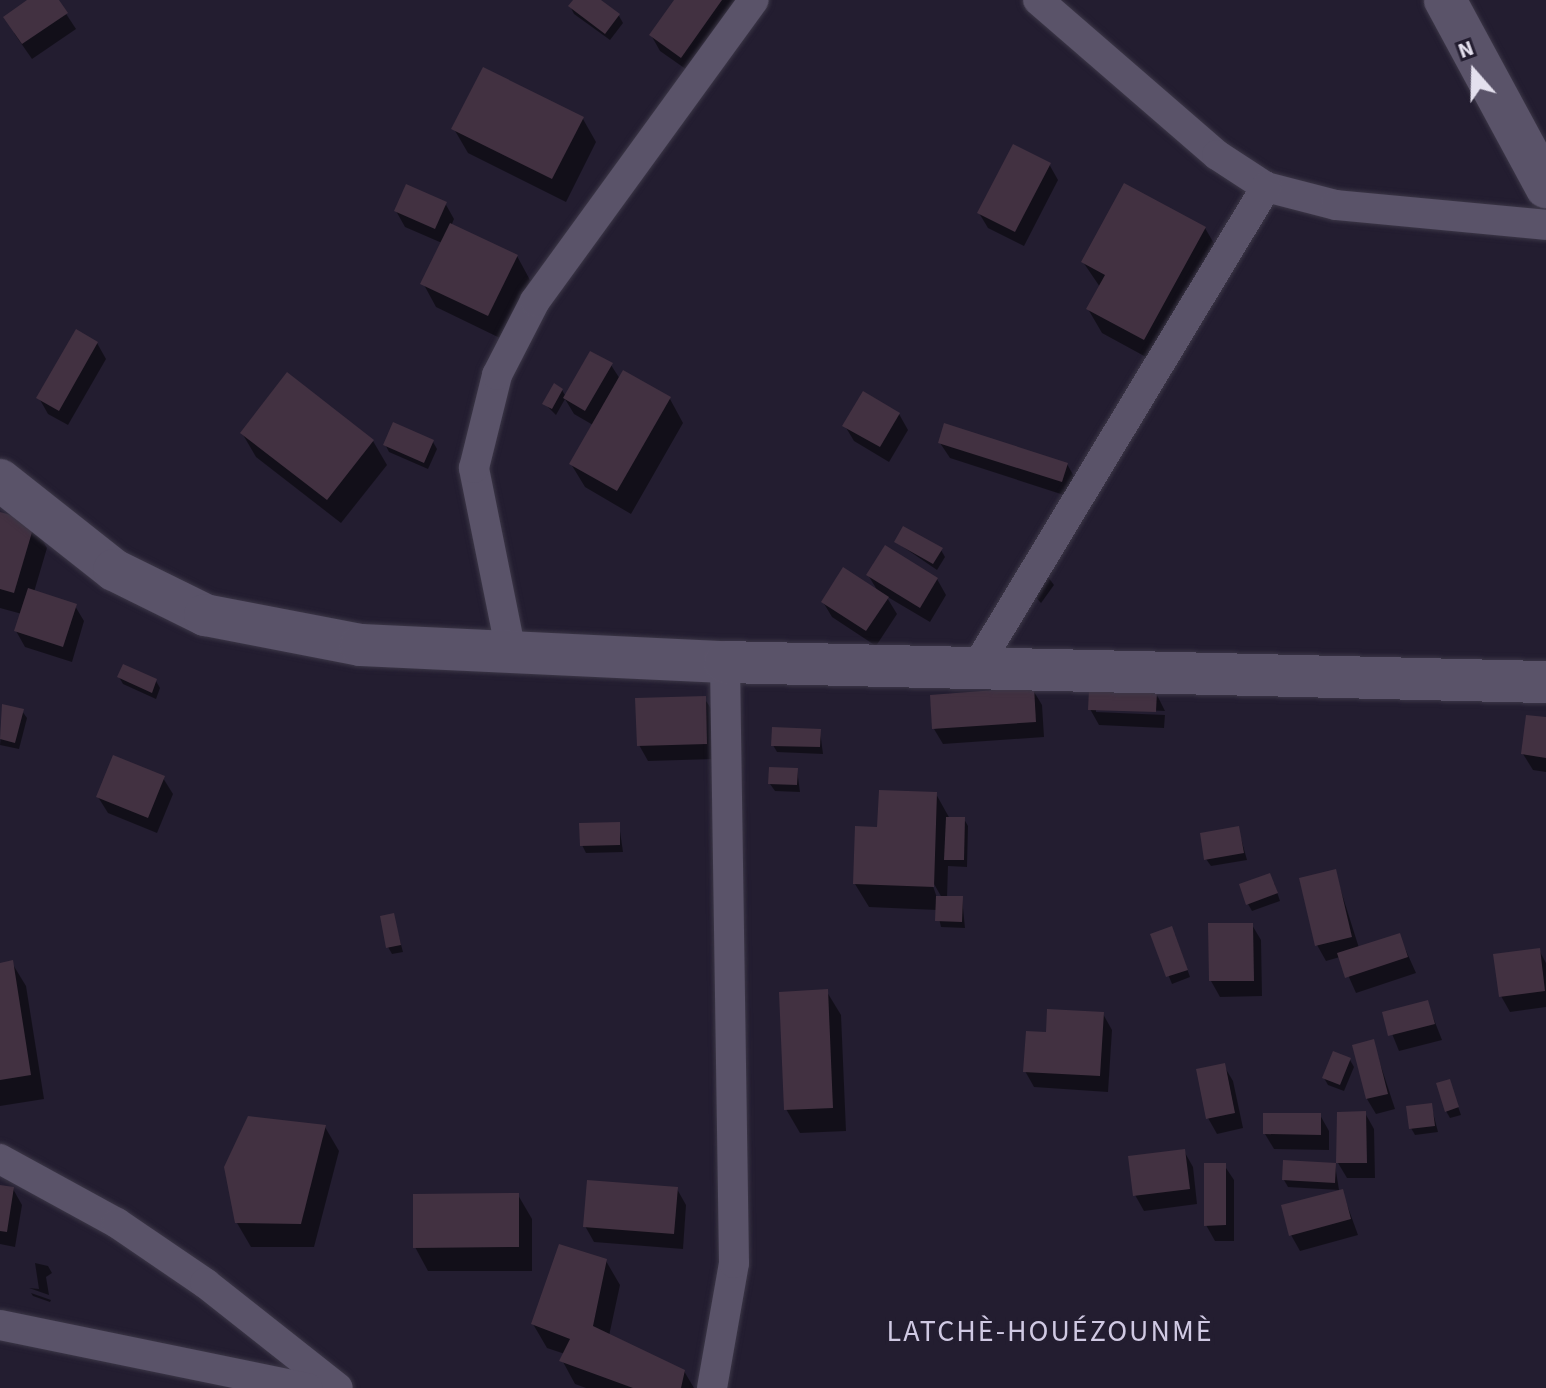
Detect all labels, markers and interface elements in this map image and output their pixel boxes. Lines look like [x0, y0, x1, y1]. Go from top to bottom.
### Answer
north arrow [1434, 32, 1514, 112]
text: N [1453, 32, 1478, 67]
district label: LATCHÈ-HOUÉZOUNMÈ [886, 1314, 1214, 1350]

